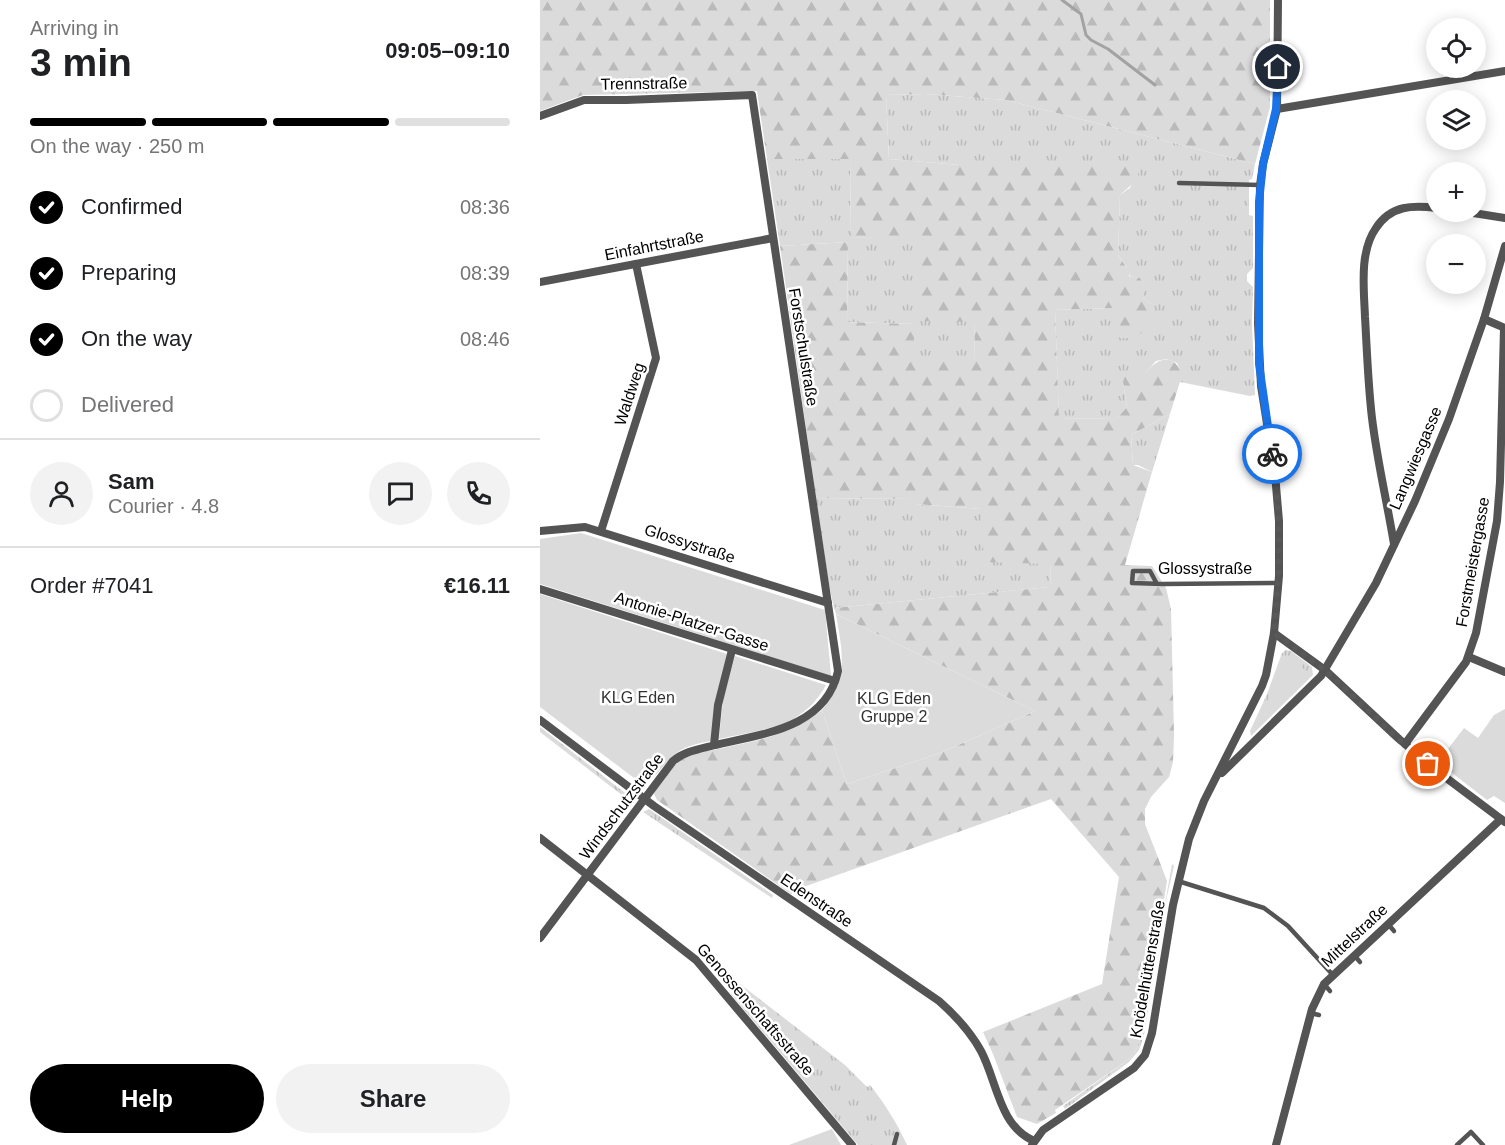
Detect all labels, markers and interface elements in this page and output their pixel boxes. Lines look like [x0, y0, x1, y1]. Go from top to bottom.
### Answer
text: Arriving in [30, 17, 119, 39]
map controls [1426, 18, 1486, 294]
button: locate [1426, 18, 1486, 78]
text: 09:05–09:10 [385, 38, 510, 63]
text: 3 min [30, 41, 132, 84]
pin [1252, 41, 1303, 92]
icon: home [1261, 50, 1294, 83]
street label: Trennstraße [601, 74, 688, 93]
button: layers [1426, 90, 1486, 150]
text: On the way · 250 m [30, 135, 205, 157]
button: + [1426, 162, 1486, 222]
icon: check [30, 191, 63, 224]
text: Confirmed [81, 194, 182, 219]
text: 08:36 [460, 196, 510, 218]
street label: Einfahrtstraße [603, 228, 705, 263]
button: − [1426, 234, 1486, 294]
icon: check [30, 257, 63, 290]
text: Preparing [81, 260, 176, 285]
text: 08:39 [460, 262, 510, 284]
street label: Forstschulstraße [786, 287, 821, 407]
icon: check [30, 323, 63, 356]
text: On the way [81, 326, 192, 351]
text: 08:46 [460, 328, 510, 350]
street label: Waldweg [611, 361, 648, 428]
text: Delivered [81, 392, 174, 417]
street label: Langwiesgasse [1386, 404, 1445, 512]
courier [1242, 424, 1302, 484]
icon: bike [1256, 438, 1289, 471]
button: person [30, 462, 93, 525]
button: chat [369, 462, 432, 525]
button: phone [447, 462, 510, 525]
text: Sam [108, 469, 154, 494]
text: Courier · 4.8 [108, 495, 219, 517]
street label: Forstmeistergasse [1453, 496, 1492, 628]
street label: Glossystraße [642, 521, 737, 566]
street label: Glossystraße [1158, 560, 1252, 577]
text: Order #7041 [30, 573, 154, 598]
text: €16.11 [444, 573, 510, 598]
street label: Antonie-Platzer-Gasse [613, 589, 771, 654]
park label: KLG Eden [601, 689, 675, 706]
park label: KLG Eden Gruppe 2 [857, 690, 931, 725]
pin [1402, 738, 1453, 789]
icon: bag [1411, 747, 1444, 780]
street label: Windschutzstraße [576, 750, 667, 863]
street label: Edenstraße [778, 870, 856, 931]
street label: Knödelhüttenstraße [1127, 899, 1168, 1039]
street label: Mittelstraße [1318, 901, 1391, 970]
street label: Genossenschaftsstraße [694, 940, 818, 1079]
button: Help [30, 1064, 264, 1133]
button: Share [276, 1064, 510, 1133]

